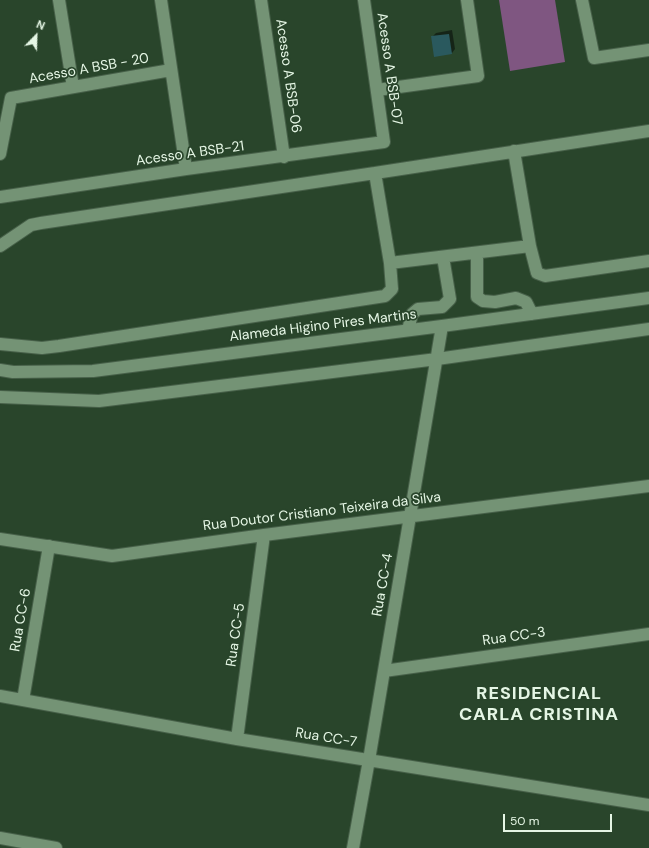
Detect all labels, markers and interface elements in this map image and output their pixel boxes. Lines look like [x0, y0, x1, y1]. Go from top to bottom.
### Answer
street label: Acesso A BSB-07 [373, 12, 405, 126]
north arrow [16, 16, 56, 56]
text: N [34, 17, 47, 33]
street label: Acesso A BSB-06 [272, 18, 304, 134]
street label: Acesso A BSB - 20 [28, 50, 150, 88]
street label: Acesso A BSB-21 [135, 138, 245, 170]
street label: Alameda Higino Pires Martins [229, 306, 417, 346]
street label: Rua Doutor Cristiano Teixeira da Silva [202, 489, 442, 535]
street label: Rua CC-4 [369, 552, 397, 618]
street label: Rua CC-6 [7, 587, 35, 653]
street label: Rua CC-5 [223, 602, 249, 668]
street label: Rua CC-3 [481, 624, 547, 650]
district label: RESIDENCIAL CARLA CRISTINA [459, 683, 619, 726]
street label: Rua CC-7 [294, 725, 358, 751]
scale bar [505, 806, 614, 832]
text: 50 m [510, 813, 539, 829]

